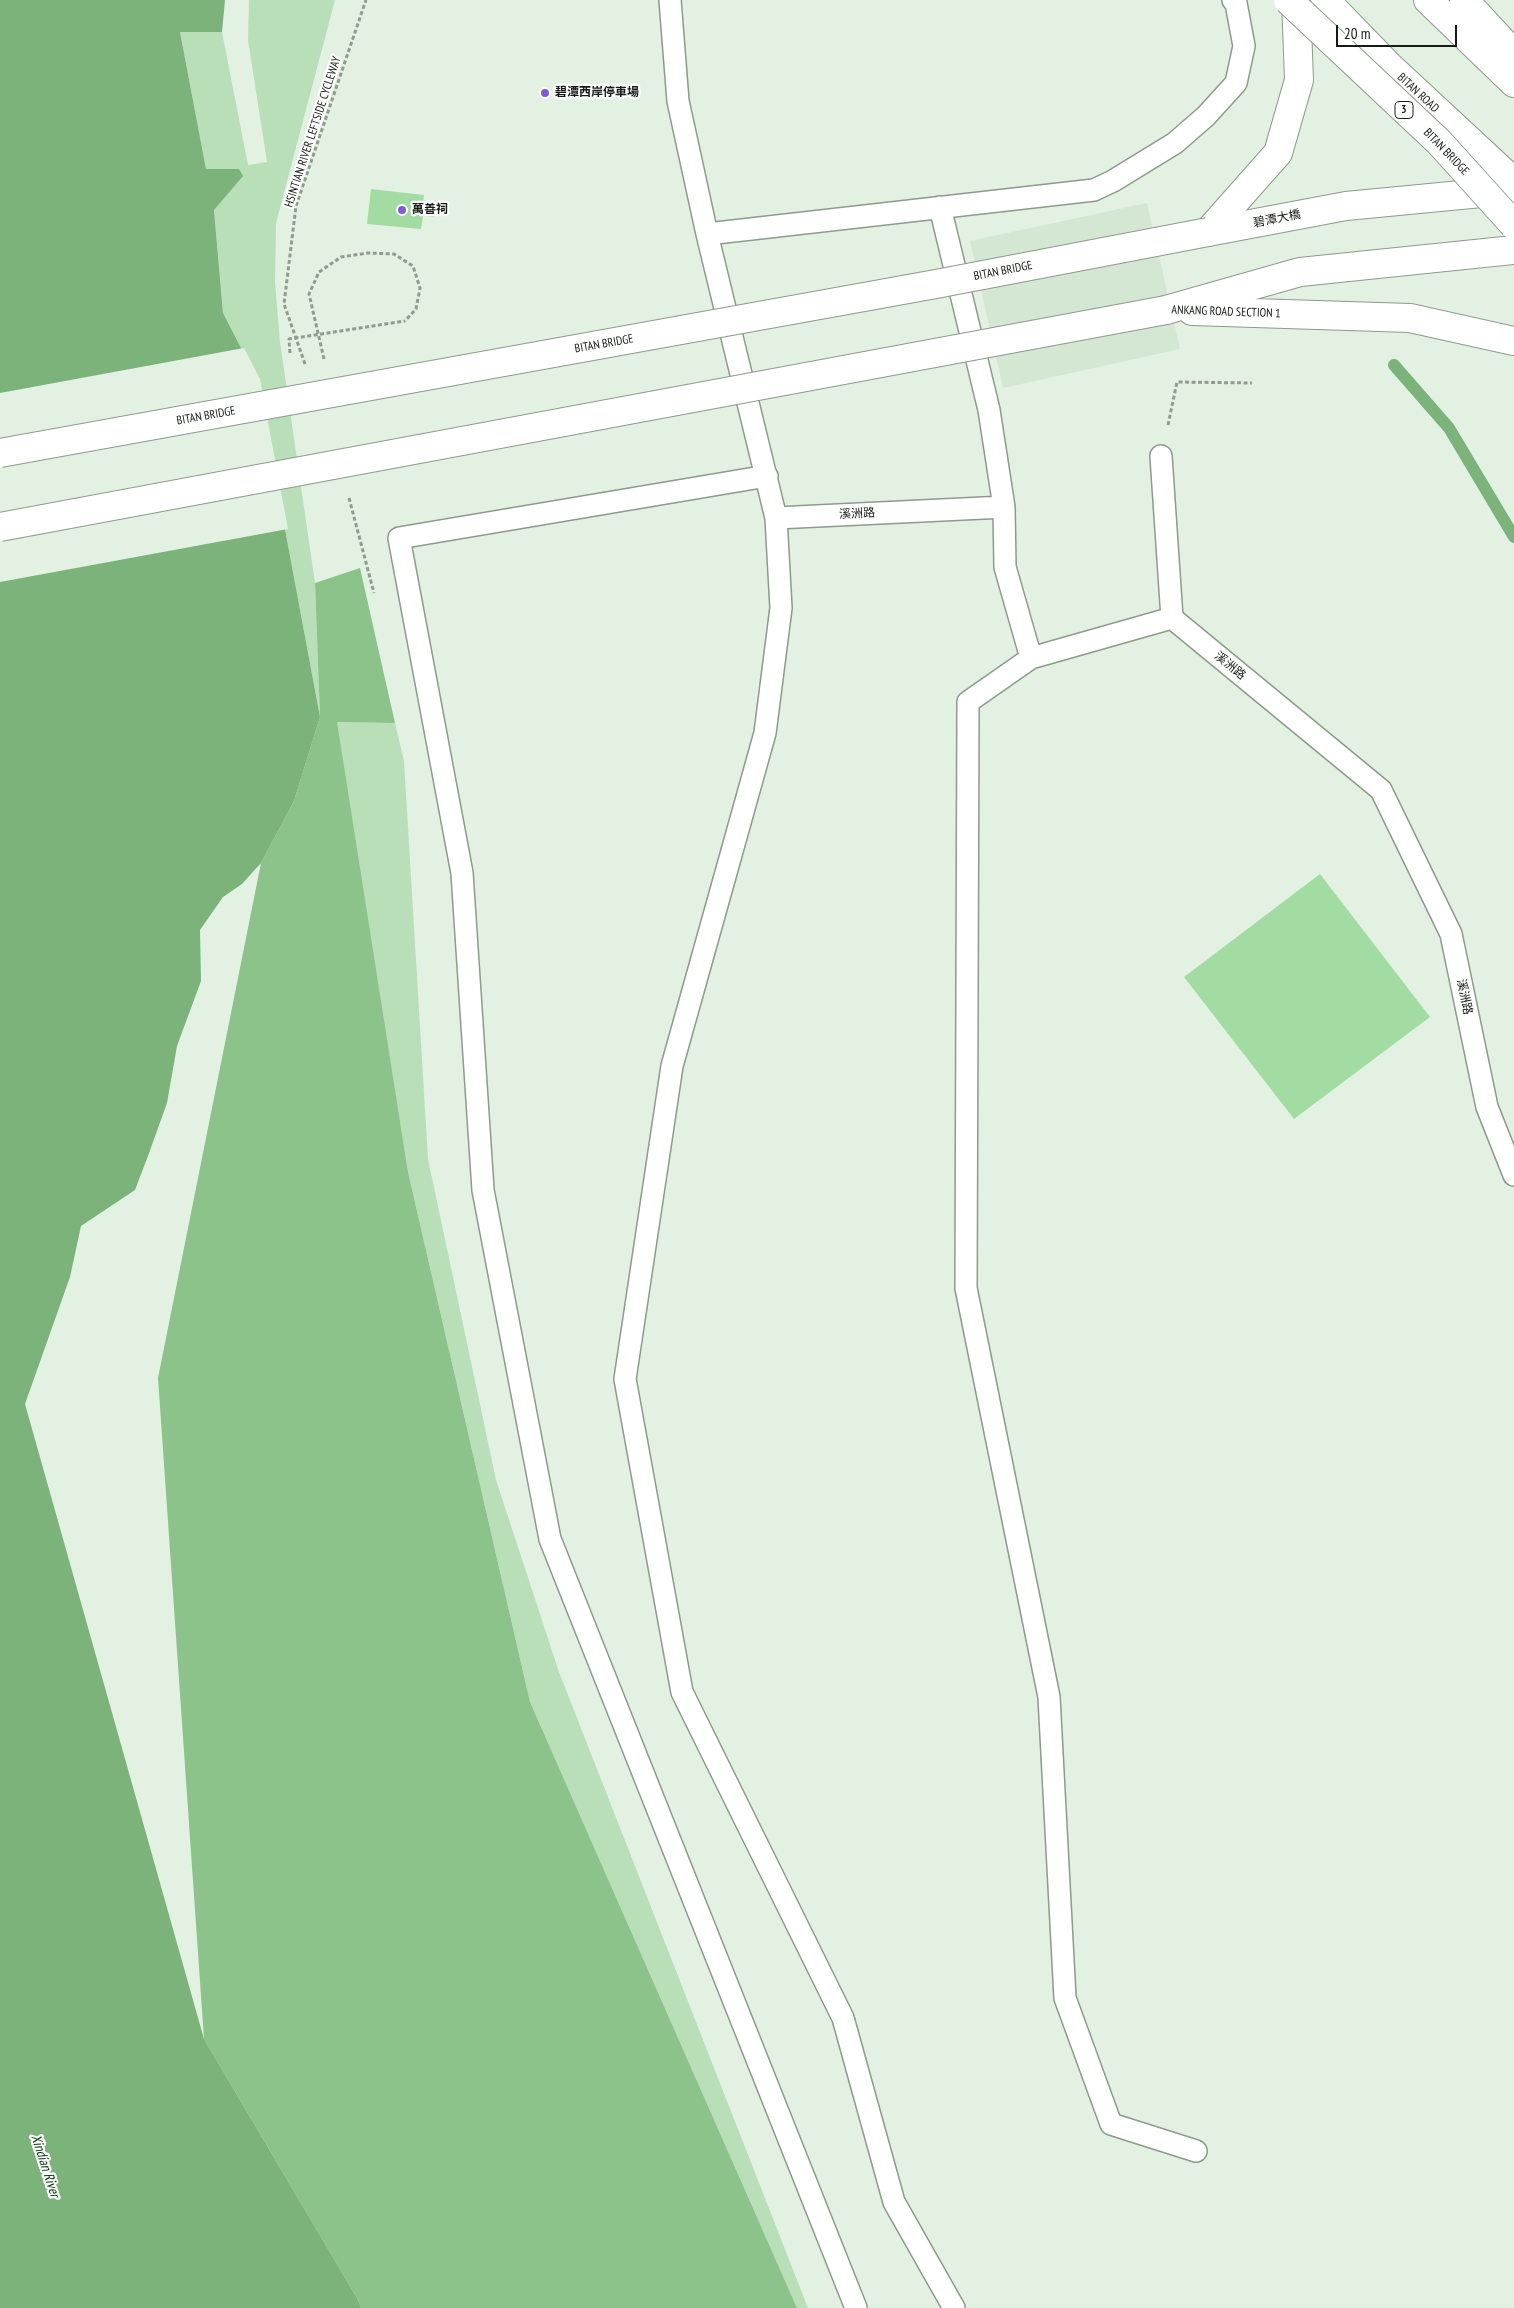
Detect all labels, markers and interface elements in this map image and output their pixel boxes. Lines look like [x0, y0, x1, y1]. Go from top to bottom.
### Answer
scale bar [1339, 15, 1460, 47]
text: 20 m [1344, 24, 1370, 43]
street label: HSINTIAN RIVER LEFTSIDE CYCLEWAY [282, 55, 344, 209]
street label: BITAN ROAD [1394, 70, 1442, 116]
place label: 碧潭西岸停車場 [555, 86, 639, 100]
marker: 碧潭西岸停車場 [539, 87, 551, 99]
road number: 3 [1395, 102, 1413, 118]
street label: BITAN BRIDGE [1420, 126, 1472, 178]
place label: 萬善祠 [412, 203, 448, 217]
marker: 萬善祠 [396, 204, 408, 216]
street label: 碧潭大橋 [1252, 207, 1302, 231]
street label: BITAN BRIDGE [972, 258, 1034, 284]
street label: ANKANG ROAD SECTION 1 [1171, 303, 1281, 321]
street label: BITAN BRIDGE [574, 332, 634, 356]
street label: BITAN BRIDGE [176, 404, 236, 428]
street label: 溪洲路 [839, 506, 875, 522]
street label: 溪洲路 [1211, 649, 1249, 683]
street label: 溪洲路 [1453, 978, 1475, 1016]
water label: Xindian River [27, 2133, 63, 2199]

